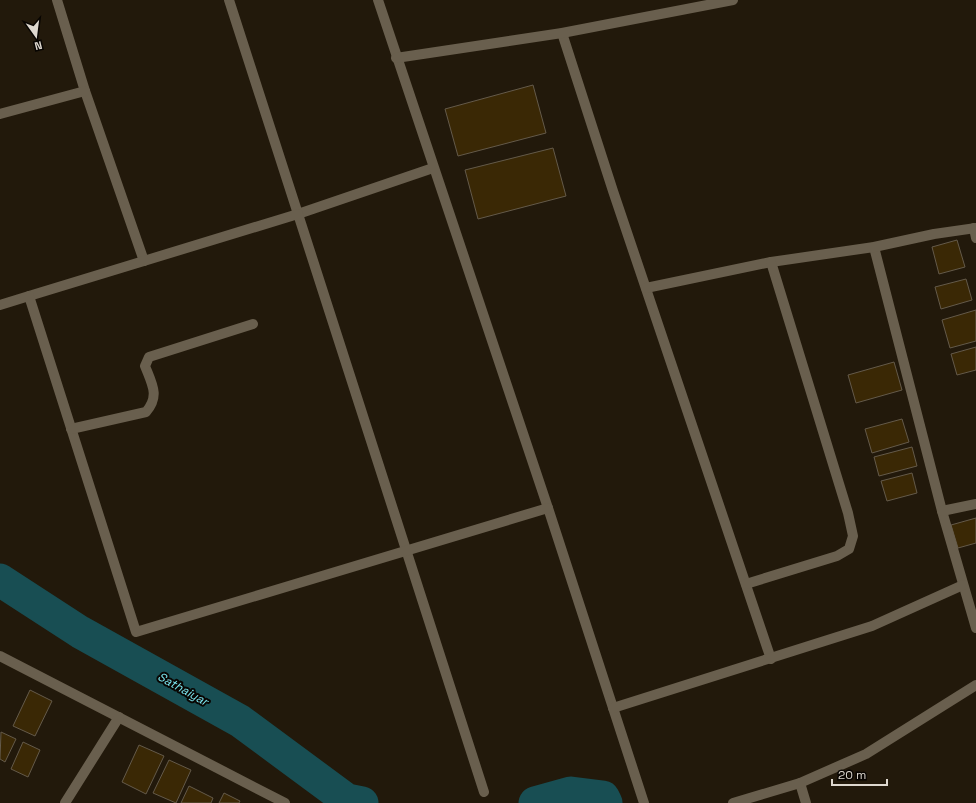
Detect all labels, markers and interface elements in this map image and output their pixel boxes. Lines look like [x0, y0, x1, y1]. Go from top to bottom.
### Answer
north arrow [16, 16, 56, 56]
text: N [33, 38, 44, 53]
water label: Sathaiyar [155, 669, 212, 710]
scale bar [832, 761, 887, 787]
text: 20 m [838, 767, 866, 783]

